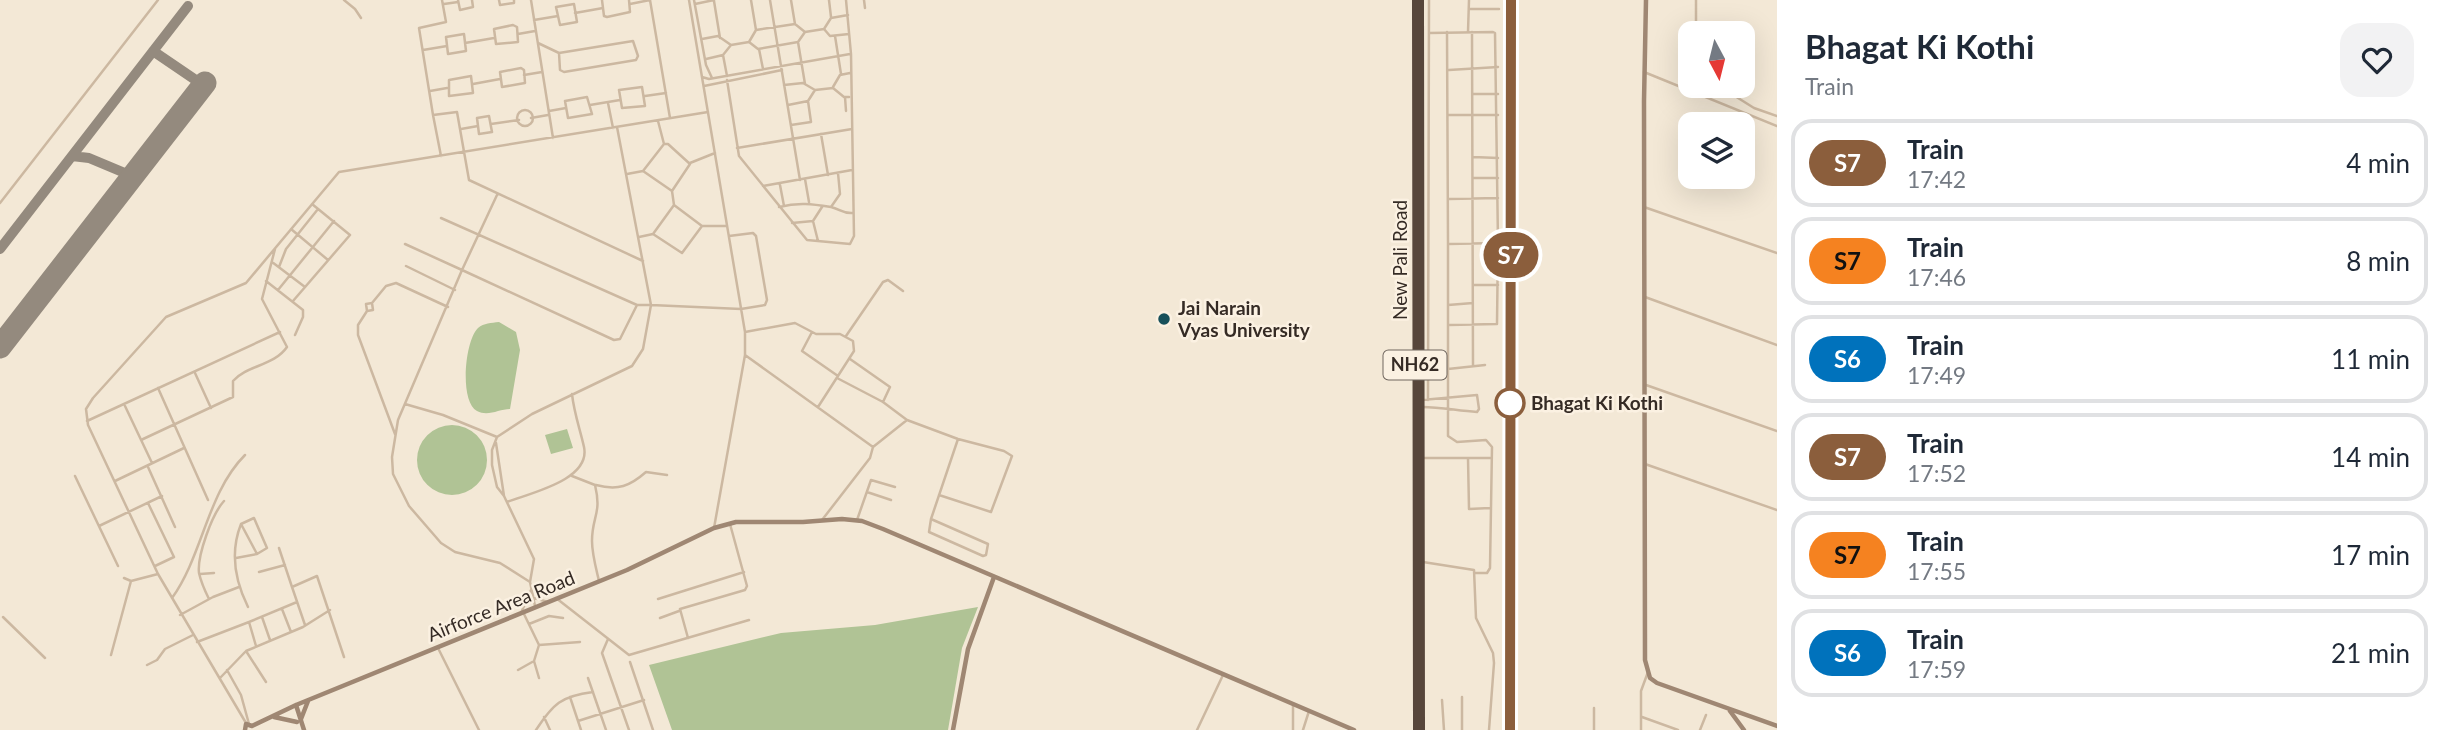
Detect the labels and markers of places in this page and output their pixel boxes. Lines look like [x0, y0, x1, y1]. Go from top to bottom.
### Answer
place label: Jai Narain Vyas University [1177, 296, 1311, 341]
marker: Jai Narain Vyas University [1156, 311, 1172, 327]
marker: Bhagat Ki Kothi [1495, 388, 1525, 418]
place label: Bhagat Ki Kothi [1531, 391, 1663, 414]

